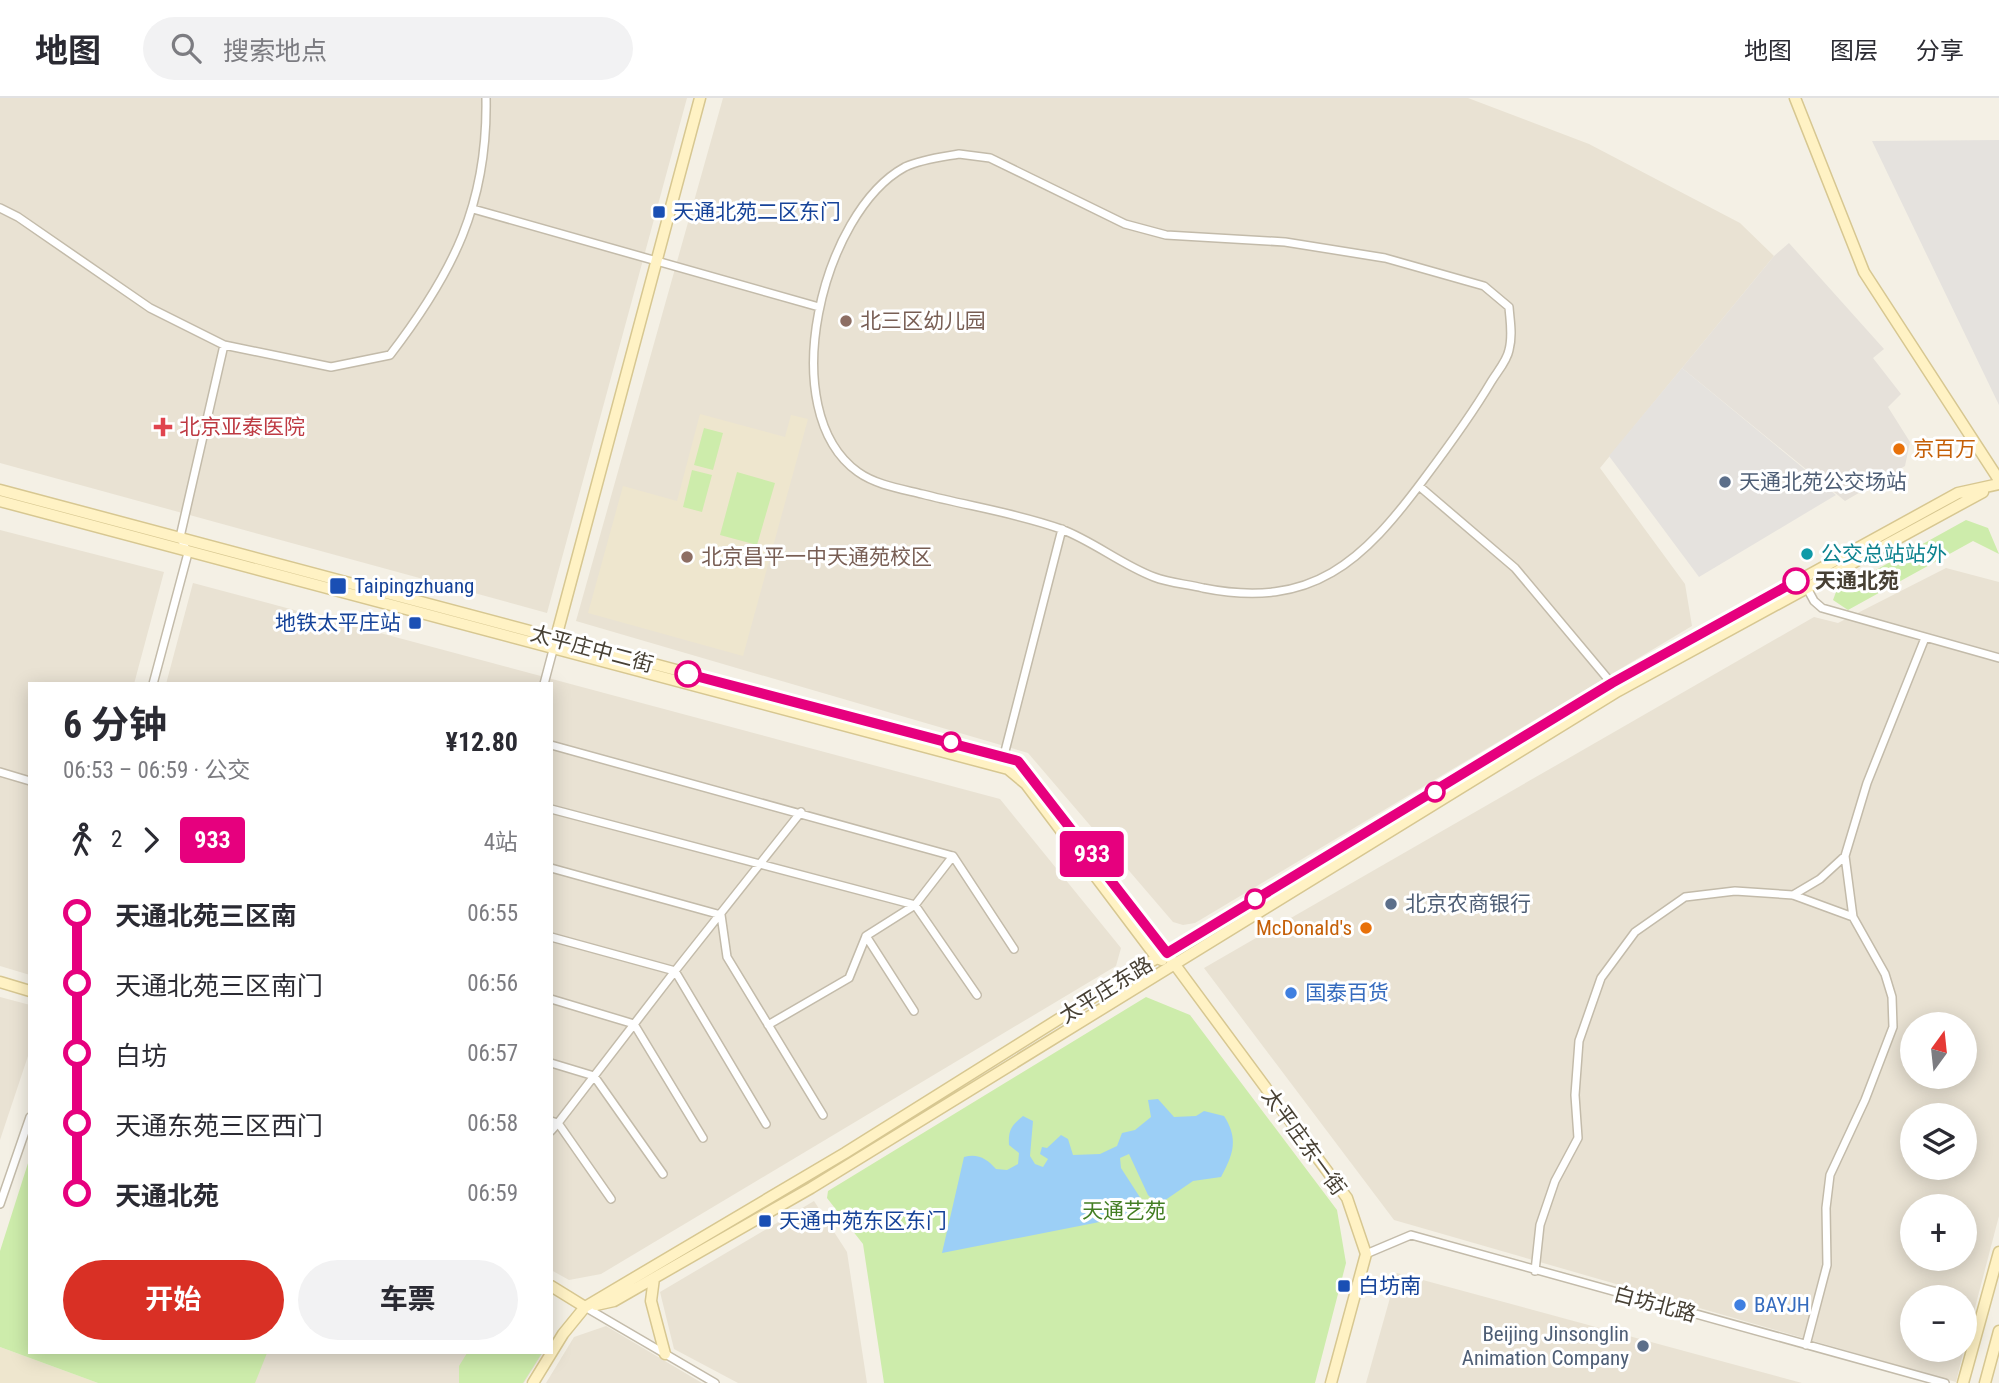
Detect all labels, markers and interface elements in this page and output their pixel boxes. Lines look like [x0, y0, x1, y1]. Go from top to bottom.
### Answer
search box [143, 17, 633, 80]
icon: search [167, 29, 205, 67]
text: 地图 [35, 31, 101, 70]
text: 搜索地点 [223, 36, 327, 66]
text: 地图 [1744, 37, 1792, 65]
text: 图层 [1830, 37, 1878, 65]
text: 分享 [1916, 37, 1964, 65]
place label: 天通北苑二区东门 [673, 200, 841, 224]
marker: 天通北苑二区东门 [651, 204, 667, 220]
place label: 北三区幼儿园 [860, 309, 986, 333]
marker: 北三区幼儿园 [838, 313, 854, 329]
place label: 北京亚泰医院 [179, 415, 305, 439]
marker: 北京亚泰医院 [153, 417, 173, 437]
place label: 京百万 [1913, 437, 1976, 461]
marker: 京百万 [1891, 441, 1907, 457]
place label: 天通北苑公交场站 [1739, 470, 1907, 494]
marker: 天通北苑公交场站 [1717, 474, 1733, 490]
place label: 公交总站站外 [1821, 542, 1947, 566]
place label: 北京昌平一中天通苑校区 [701, 545, 932, 569]
marker: 公交总站站外 [1799, 546, 1815, 562]
marker: 北京昌平一中天通苑校区 [679, 549, 695, 565]
marker: 天通北苑 [1783, 568, 1809, 594]
place label: 天通北苑 [1815, 569, 1899, 593]
place label: Taipingzhuang [354, 574, 474, 598]
marker: Taipingzhuang [328, 576, 348, 596]
place label: 地铁太平庄站 [275, 611, 401, 635]
marker: 地铁太平庄站 [407, 615, 423, 631]
street label: 太平庄中二街 [528, 621, 656, 677]
unlabelled marker [675, 661, 701, 687]
text: 6 分钟 [63, 703, 167, 747]
text: ¥12.80 [446, 727, 518, 757]
unlabelled marker [941, 732, 961, 752]
text: 06:53 – 06:59 · 公交 [63, 757, 250, 784]
unlabelled marker [1425, 782, 1445, 802]
icon: walk [63, 821, 101, 859]
icon: forward [132, 821, 170, 859]
text: 2 [111, 826, 122, 853]
text: 933 [194, 826, 231, 854]
text: 4站 [484, 829, 518, 856]
line badge: 933 [1052, 831, 1132, 877]
text: 933 [1074, 840, 1110, 868]
unlabelled marker [1245, 889, 1265, 909]
place label: 北京农商银行 [1405, 892, 1531, 916]
marker: 北京农商银行 [1383, 896, 1399, 912]
text: 06:55 [467, 900, 518, 927]
text: 天通北苑三区南 [115, 901, 297, 931]
place label: McDonald's [1256, 916, 1352, 940]
marker: McDonald's [1358, 920, 1374, 936]
street label: 太平庄东路 [1055, 952, 1157, 1028]
text: 06:56 [467, 970, 518, 997]
text: 天通北苑三区南门 [115, 971, 323, 1001]
place label: 国泰百货 [1305, 981, 1389, 1005]
marker: 国泰百货 [1283, 985, 1299, 1001]
north arrow [1900, 1012, 1978, 1088]
map controls [1900, 1012, 1977, 1362]
text: 06:57 [467, 1040, 518, 1067]
text: 白坊 [115, 1041, 167, 1071]
street label: 太平庄东一街 [1257, 1084, 1351, 1200]
button: layers [1900, 1103, 1977, 1180]
text: 06:58 [467, 1110, 518, 1137]
text: 天通东苑三区西门 [115, 1111, 323, 1141]
text: 06:59 [467, 1180, 518, 1207]
text: 天通北苑 [115, 1181, 219, 1211]
button: + [1900, 1194, 1977, 1271]
park label: 天通艺苑 [1082, 1199, 1166, 1223]
place label: 天通中苑东区东门 [779, 1209, 947, 1233]
marker: 天通中苑东区东门 [757, 1213, 773, 1229]
button: 开始 [63, 1260, 284, 1340]
button: 车票 [298, 1260, 518, 1340]
place label: 白坊南 [1358, 1274, 1421, 1298]
marker: 白坊南 [1336, 1278, 1352, 1294]
street label: 白坊北路 [1611, 1282, 1699, 1326]
button: − [1900, 1285, 1977, 1362]
place label: BAYJH [1754, 1293, 1810, 1317]
marker: BAYJH [1732, 1297, 1748, 1313]
place label: Beijing Jinsonglin Animation Company [1462, 1322, 1629, 1370]
marker: Beijing Jinsonglin Animation Company [1635, 1338, 1651, 1354]

